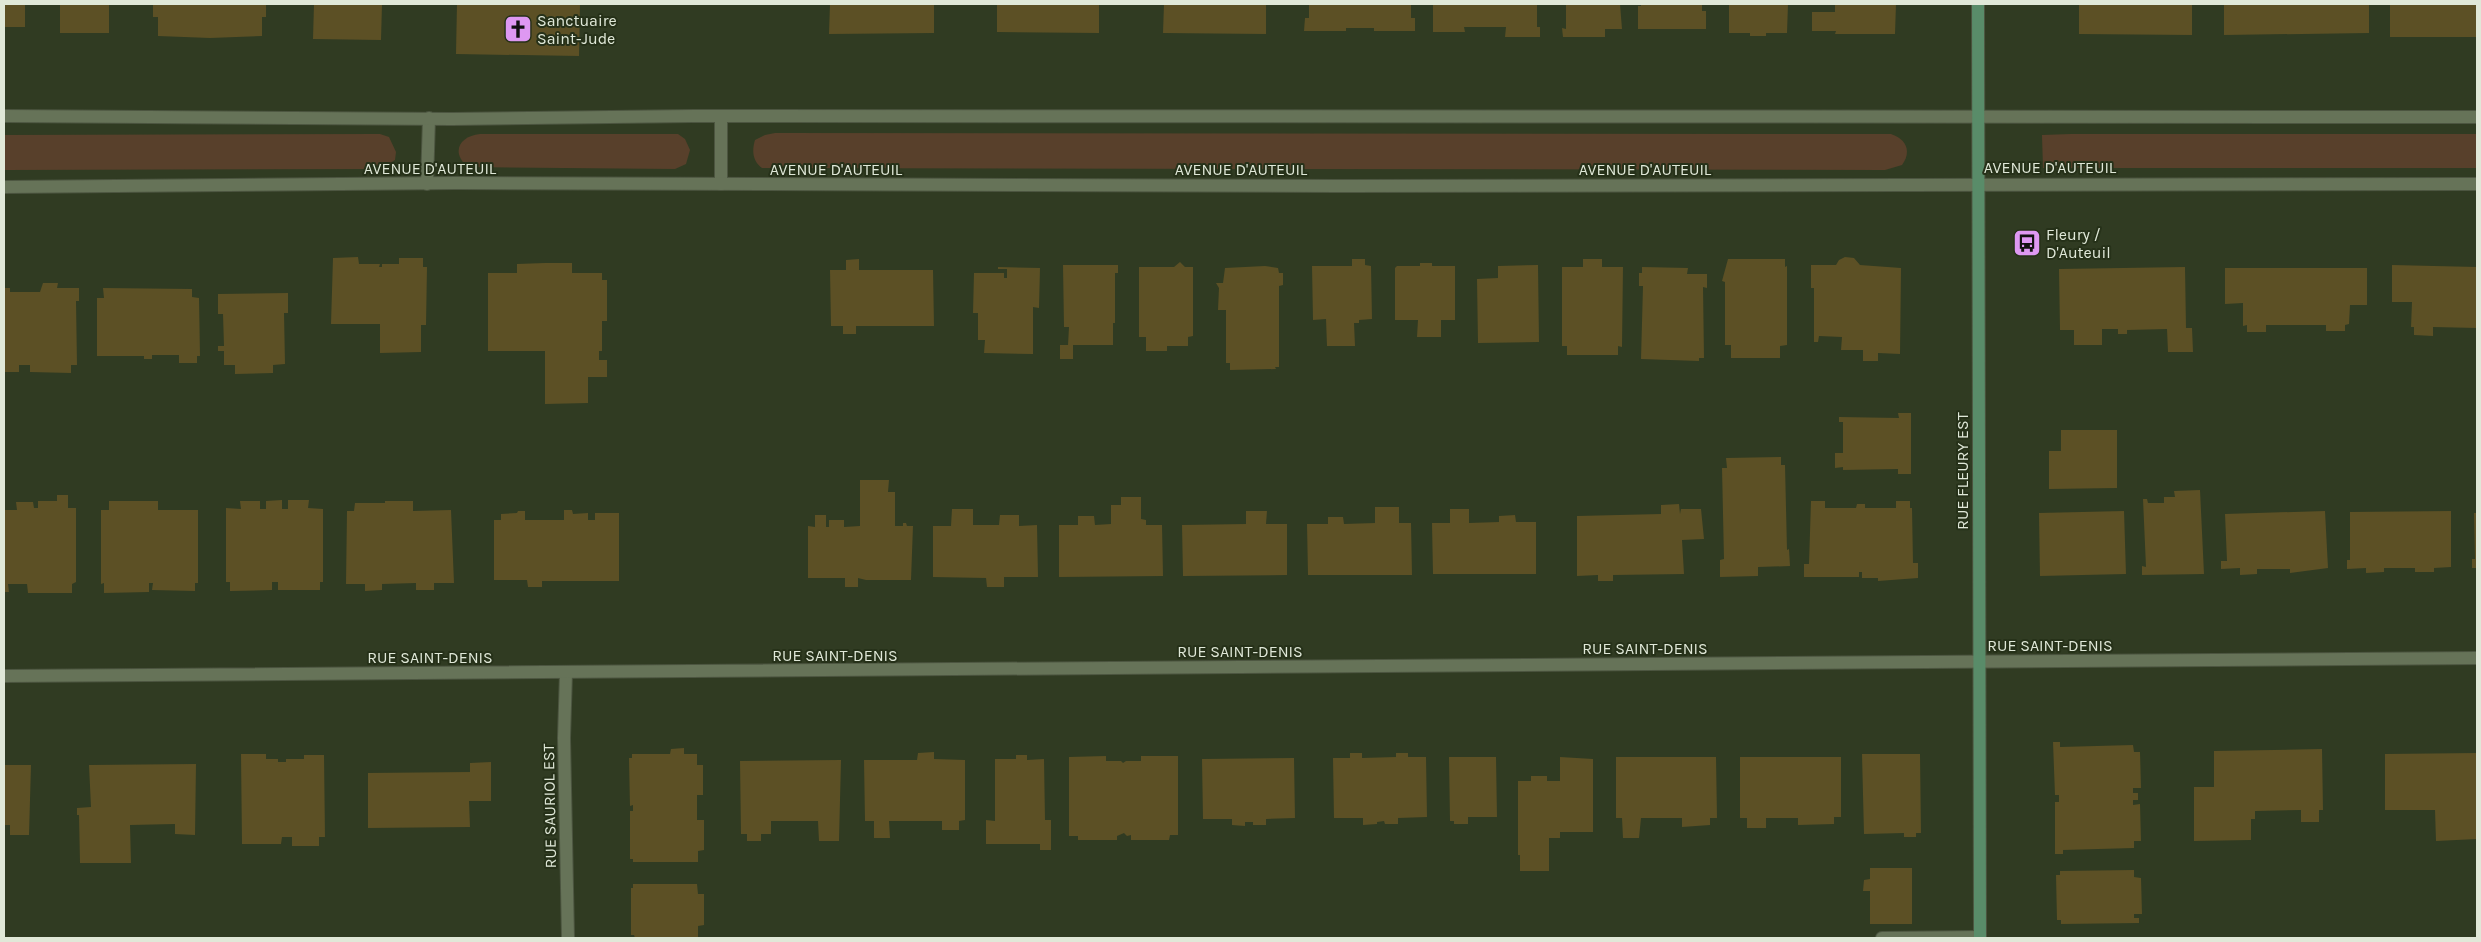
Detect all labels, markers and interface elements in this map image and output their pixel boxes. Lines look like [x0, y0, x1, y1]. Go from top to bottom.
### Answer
place label: Sanctuaire Saint-Jude [537, 11, 617, 48]
church icon: Sanctuaire Saint-Jude [503, 14, 533, 44]
street label: AVENUE D'AUTEUIL [1984, 158, 2117, 177]
street label: AVENUE D'AUTEUIL [364, 159, 497, 178]
street label: AVENUE D'AUTEUIL [770, 160, 903, 179]
street label: AVENUE D'AUTEUIL [1175, 160, 1308, 179]
street label: AVENUE D'AUTEUIL [1579, 160, 1712, 179]
place label: Fleury / D'Auteuil [2046, 225, 2111, 262]
bus stop icon: Fleury / D'Auteuil [2012, 228, 2042, 258]
street label: RUE FLEURY EST [1953, 412, 1972, 530]
street label: RUE SAINT-DENIS [1987, 636, 2113, 655]
street label: RUE SAINT-DENIS [1582, 639, 1708, 658]
street label: RUE SAINT-DENIS [1177, 642, 1303, 661]
street label: RUE SAINT-DENIS [772, 646, 898, 665]
street label: RUE SAINT-DENIS [367, 648, 493, 667]
street label: RUE SAURIOL EST [539, 743, 560, 869]

